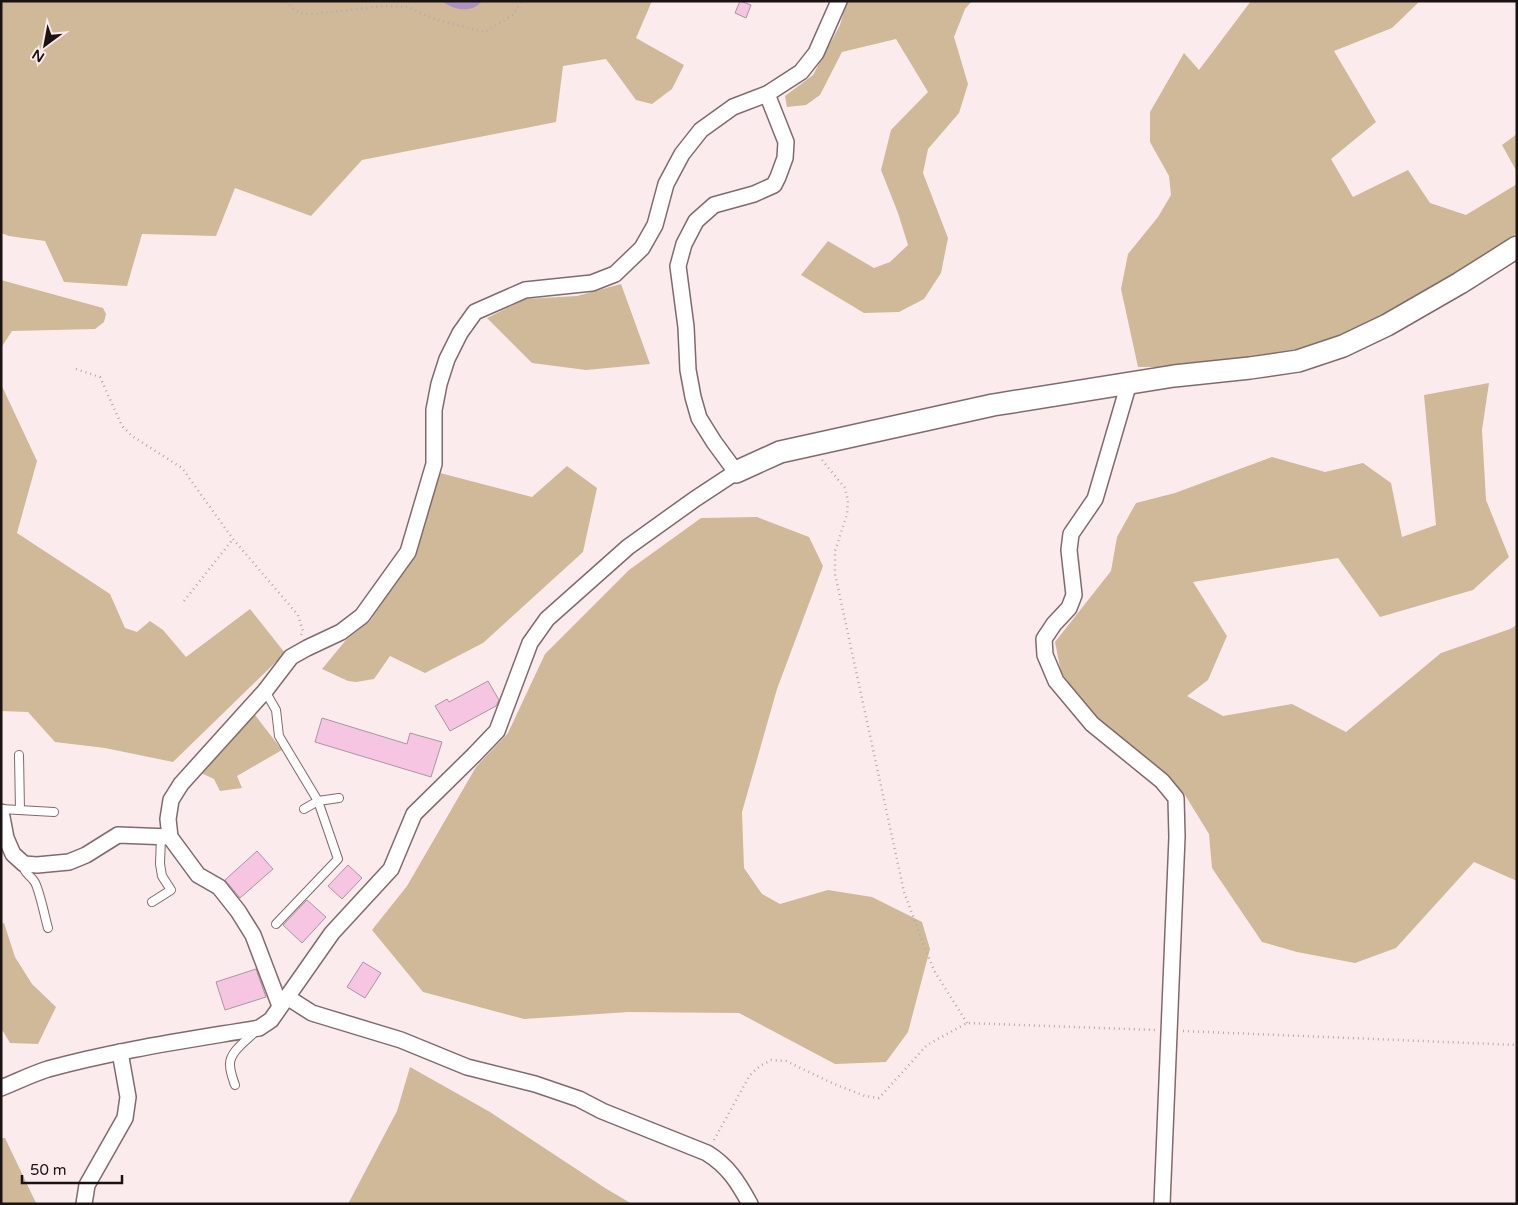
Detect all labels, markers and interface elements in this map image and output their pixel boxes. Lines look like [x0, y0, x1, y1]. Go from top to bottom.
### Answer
north arrow [20, 20, 70, 70]
text: N [29, 45, 48, 66]
scale bar [22, 1152, 122, 1184]
text: 50 m [30, 1161, 67, 1179]

